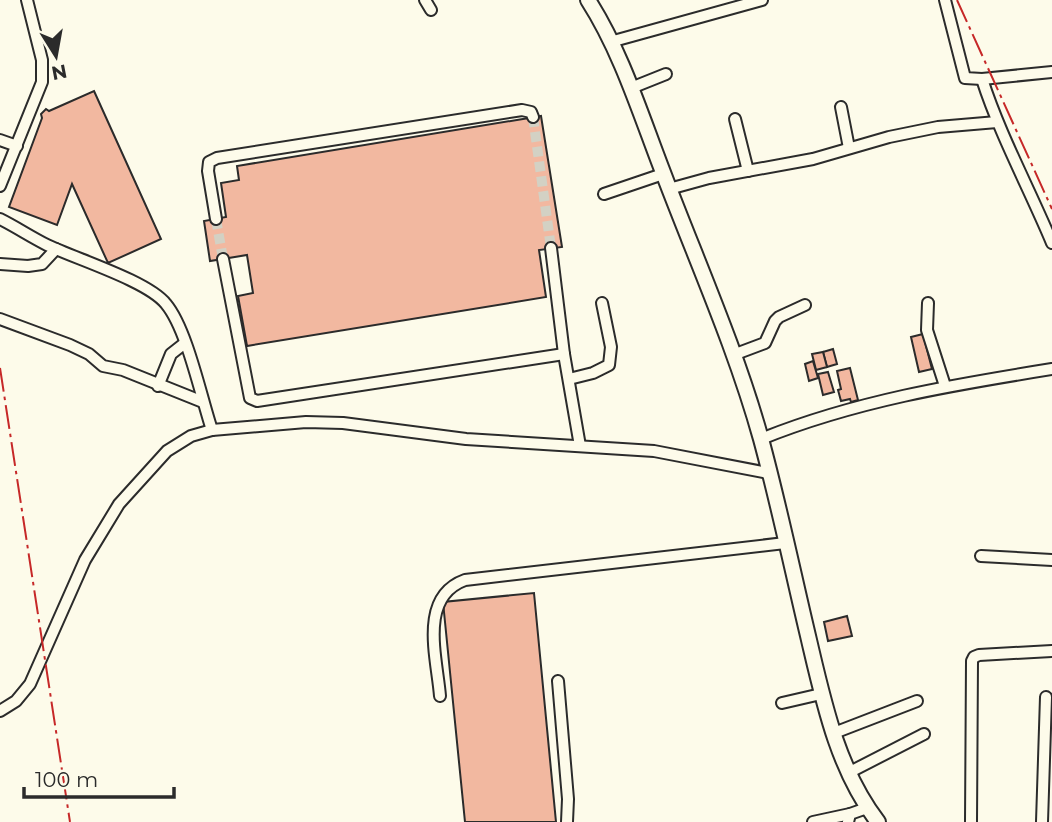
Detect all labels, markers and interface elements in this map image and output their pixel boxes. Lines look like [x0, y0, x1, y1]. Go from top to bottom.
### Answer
north arrow [21, 21, 91, 91]
text: N [49, 59, 69, 85]
scale bar [24, 756, 175, 800]
text: 100 m [35, 767, 98, 792]

